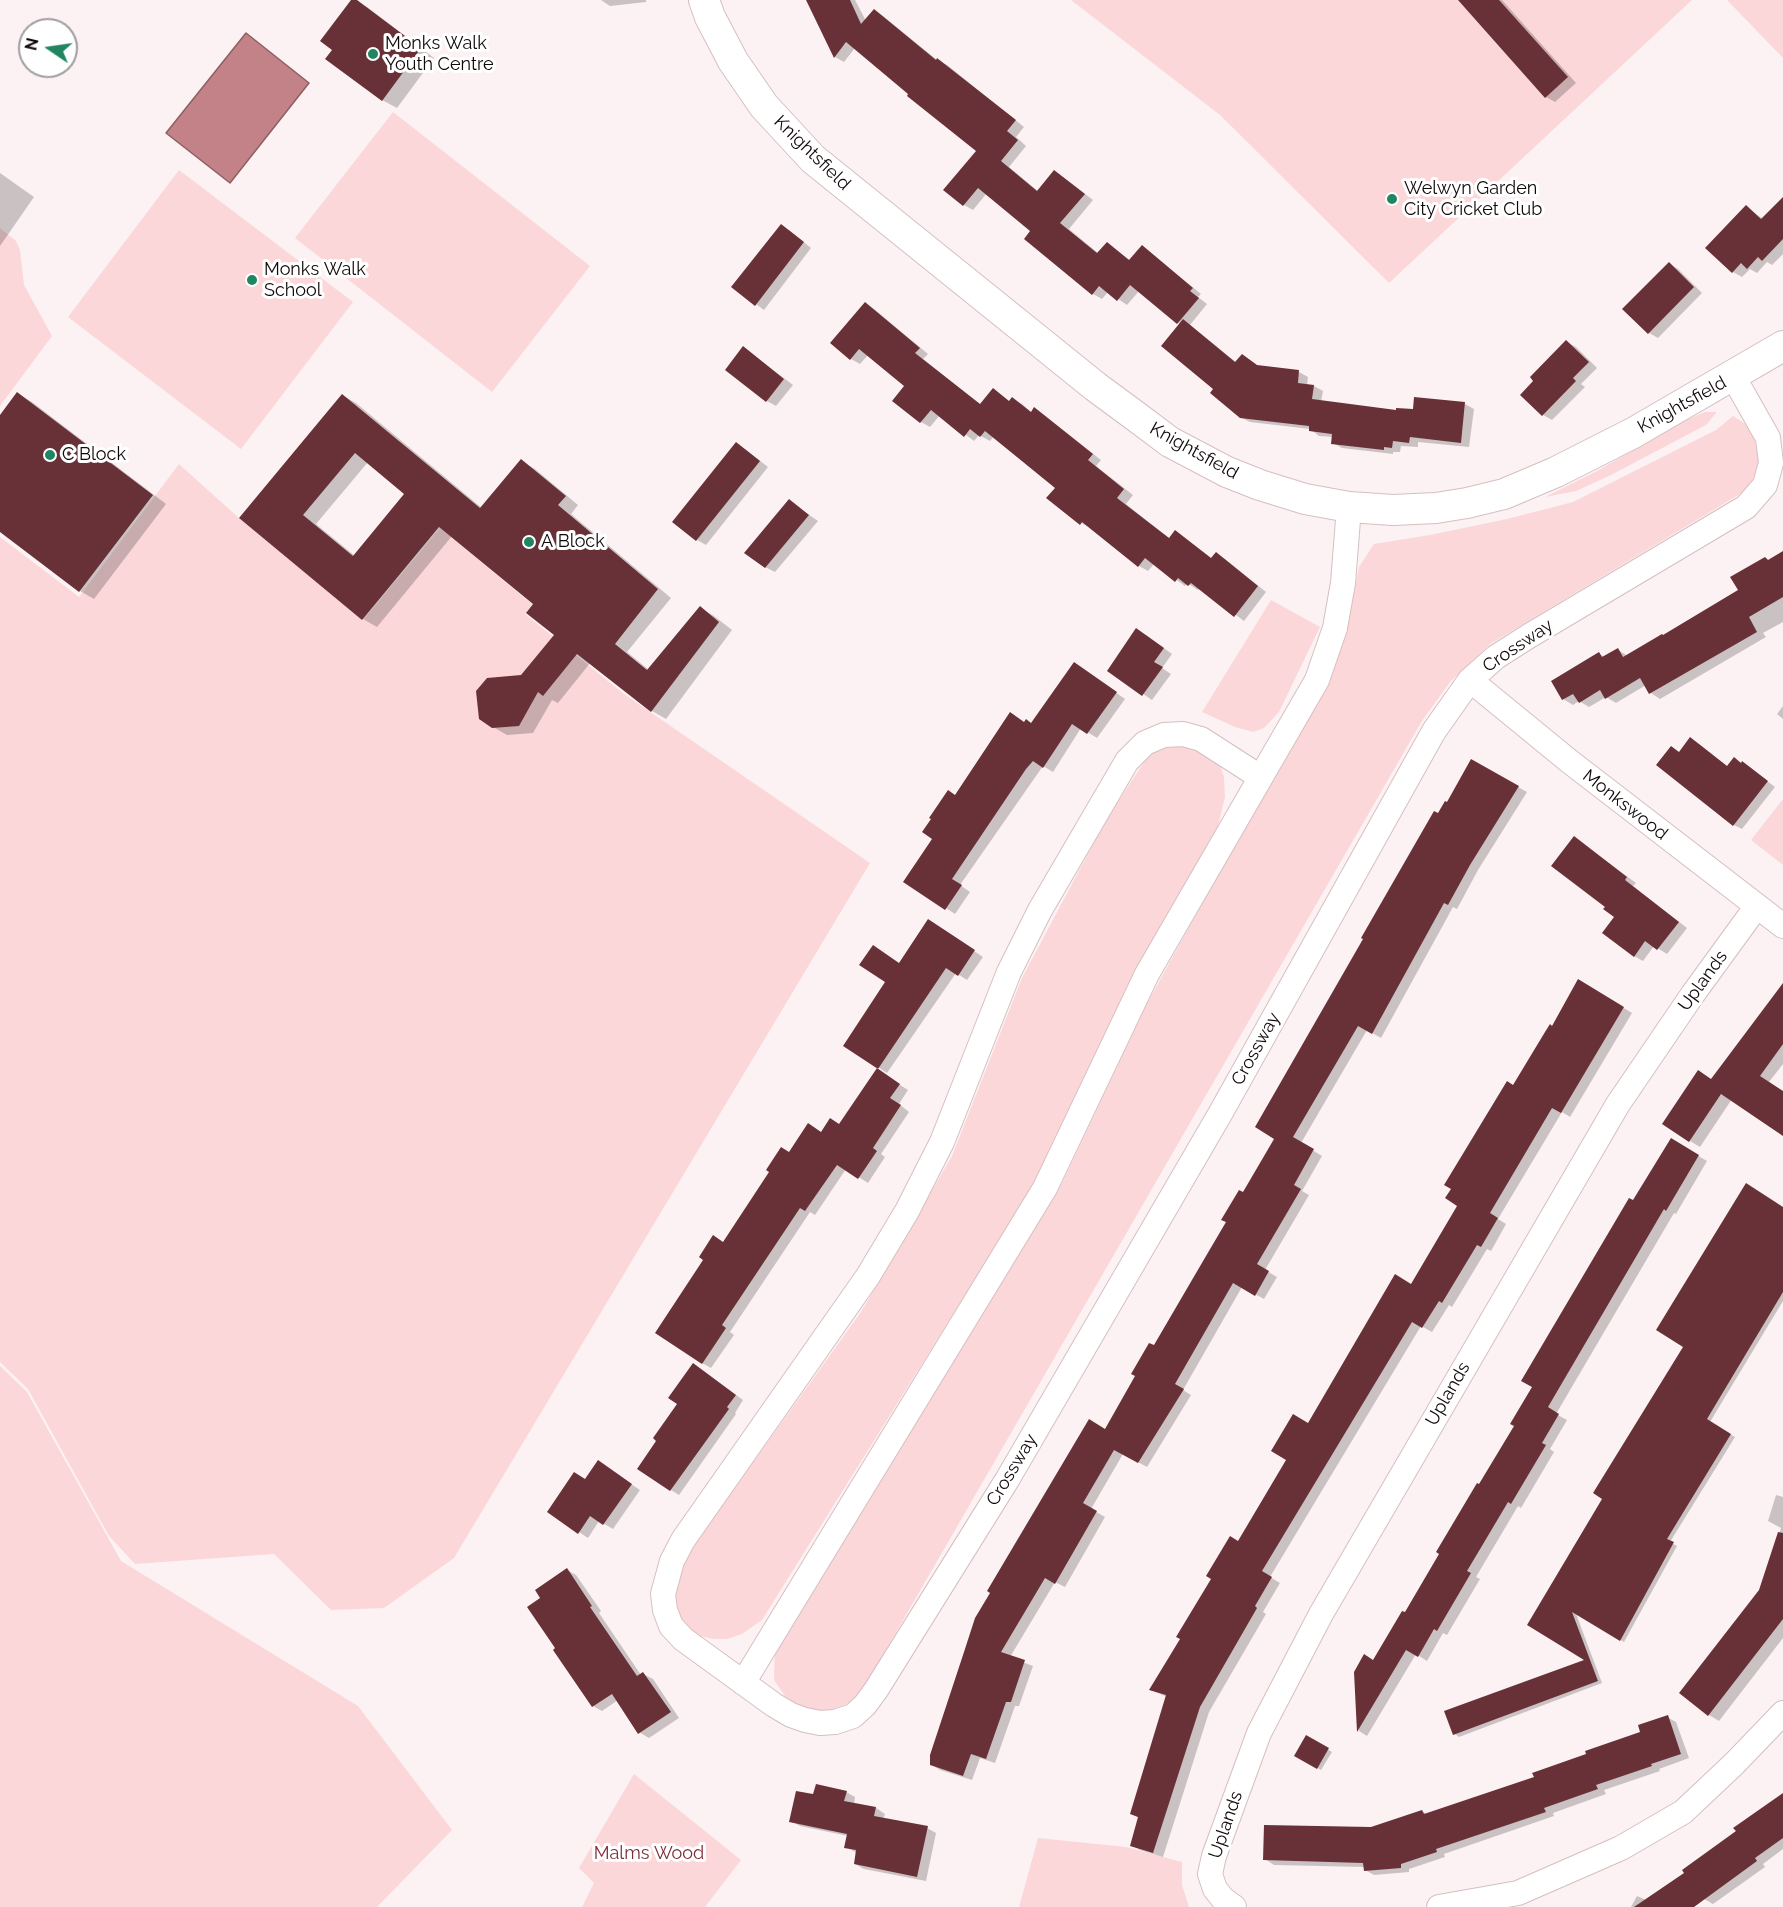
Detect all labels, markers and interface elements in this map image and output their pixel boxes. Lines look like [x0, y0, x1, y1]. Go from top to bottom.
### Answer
north arrow [18, 18, 78, 78]
place label: Monks Walk Youth Centre [385, 33, 494, 76]
text: N [21, 36, 43, 52]
marker: Monks Walk Youth Centre [366, 47, 380, 61]
street label: Knightsfield [769, 111, 855, 195]
place label: Welwyn Garden City Cricket Club [1404, 178, 1542, 220]
marker: Welwyn Garden City Cricket Club [1385, 192, 1399, 206]
place label: Monks Walk School [264, 259, 366, 302]
marker: Monks Walk School [245, 273, 259, 287]
street label: Knightsfield [1634, 372, 1730, 438]
street label: Knightsfield [1146, 418, 1242, 484]
place label: C Block [62, 444, 126, 466]
marker: C Block [43, 448, 57, 462]
place label: A Block [541, 531, 605, 553]
marker: A Block [522, 535, 536, 549]
street label: Crossway [1479, 615, 1557, 677]
street label: Monkswood [1578, 765, 1672, 845]
street label: Uplands [1674, 946, 1732, 1016]
street label: Crossway [1227, 1009, 1285, 1089]
street label: Uplands [1421, 1358, 1475, 1430]
street label: Crossway [982, 1430, 1042, 1510]
street label: Uplands [1204, 1789, 1248, 1861]
park label: Malms Wood [594, 1843, 704, 1865]

